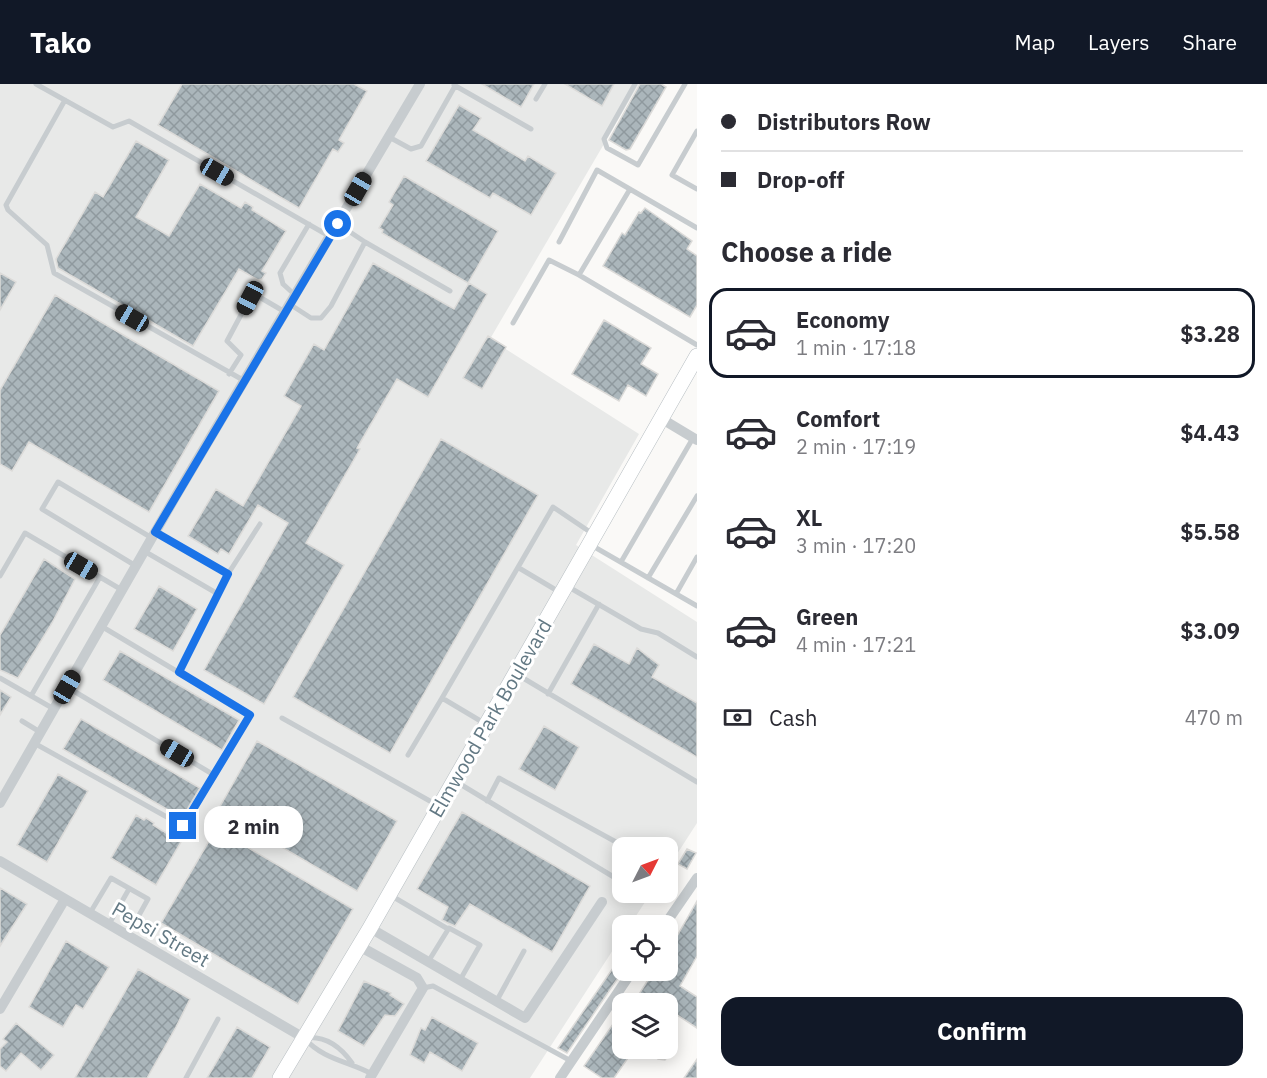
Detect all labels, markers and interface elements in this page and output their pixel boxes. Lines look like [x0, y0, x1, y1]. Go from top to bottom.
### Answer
text: Tako [30, 24, 92, 61]
text: Map [1015, 28, 1055, 56]
text: Layers [1088, 28, 1150, 56]
text: Share [1183, 28, 1237, 56]
text: Distributors Row [757, 107, 931, 136]
car [197, 155, 237, 189]
text: Drop-off [757, 165, 844, 194]
car [341, 169, 375, 209]
route start [324, 210, 351, 237]
text: Choose a ride [721, 234, 892, 269]
car [234, 278, 266, 318]
car [112, 301, 152, 335]
text: Economy [796, 305, 890, 334]
icon: car [724, 306, 778, 360]
text: $3.28 [1180, 319, 1240, 348]
text: 1 min · 17:18 [796, 334, 916, 361]
text: Comfort [796, 404, 880, 433]
icon: car [724, 405, 778, 459]
text: $4.43 [1180, 418, 1240, 447]
text: 2 min · 17:19 [796, 433, 916, 460]
text: XL [796, 503, 822, 532]
icon: car [724, 504, 778, 558]
text: $5.58 [1180, 517, 1240, 546]
text: 3 min · 17:20 [796, 532, 916, 559]
car [61, 549, 101, 583]
text: Green [796, 602, 858, 631]
icon: car [724, 603, 778, 657]
street label: Elmwood Park Boulevard [422, 614, 558, 822]
text: $3.09 [1180, 616, 1240, 645]
text: 4 min · 17:21 [796, 631, 916, 658]
car [50, 667, 84, 707]
icon: cash [721, 701, 754, 734]
text: Cash [769, 703, 818, 732]
text: 470 m [1185, 704, 1243, 731]
car [157, 736, 197, 770]
callout: 2 min [204, 805, 303, 847]
route end [169, 812, 196, 839]
text: 2 min [227, 813, 280, 840]
north arrow [612, 837, 678, 903]
map controls [612, 837, 678, 1059]
street label: Pepsi Street [107, 895, 215, 973]
button: locate [612, 915, 678, 981]
button: layers [612, 993, 678, 1059]
button: Confirm [721, 997, 1243, 1066]

